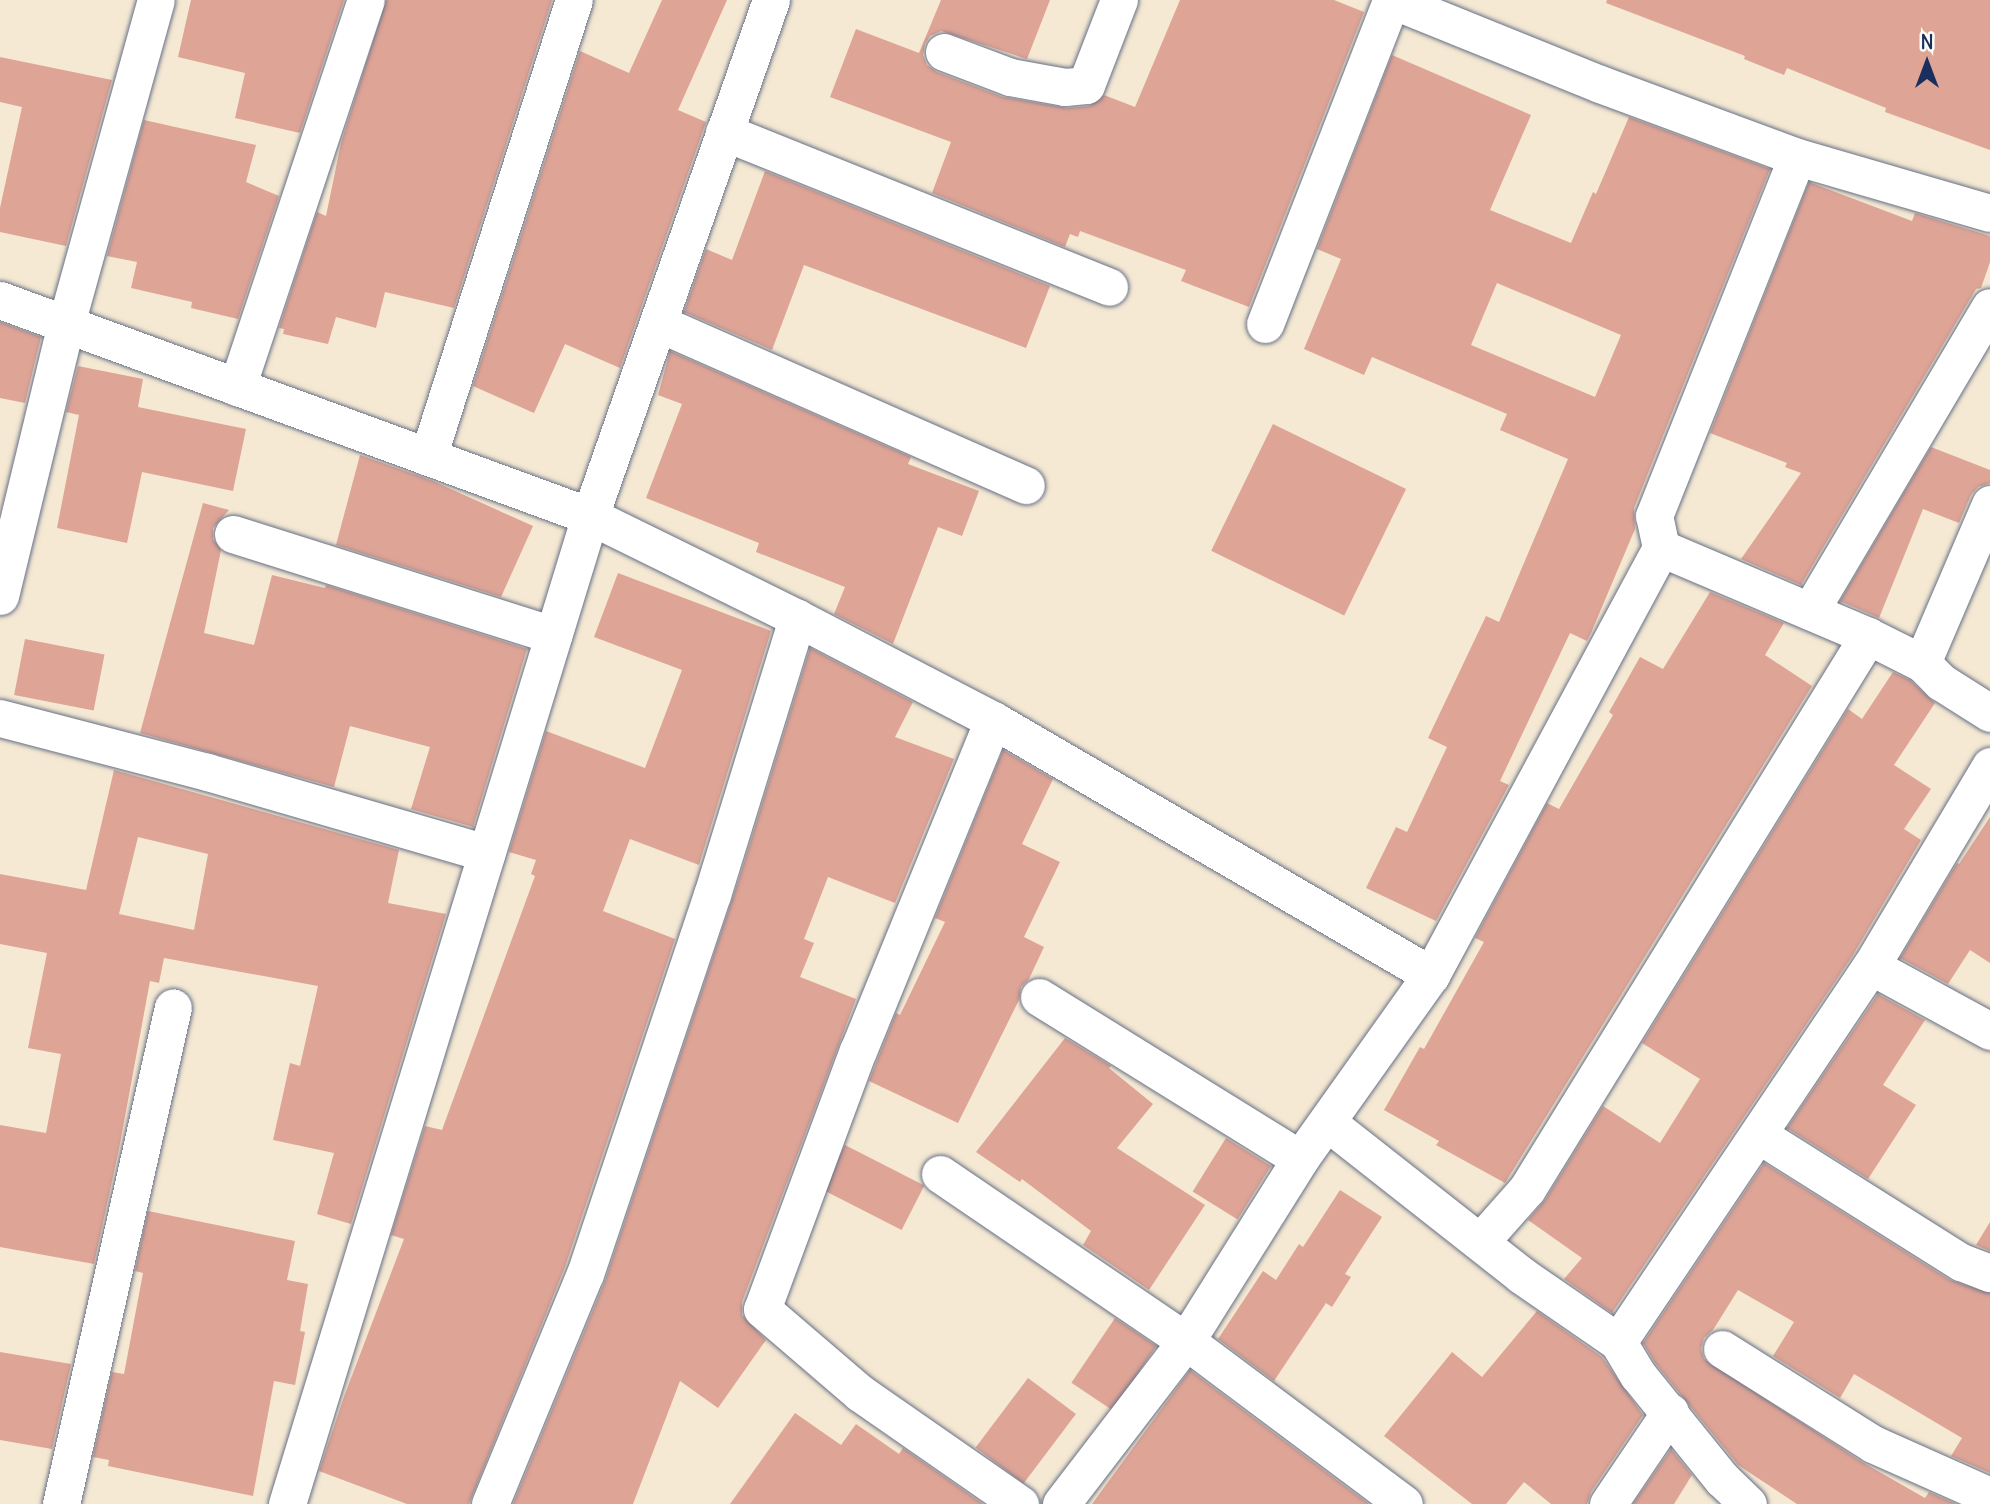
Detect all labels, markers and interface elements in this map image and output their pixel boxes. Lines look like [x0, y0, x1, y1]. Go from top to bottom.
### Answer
north arrow [1892, 28, 1962, 98]
text: N [1920, 30, 1934, 54]

